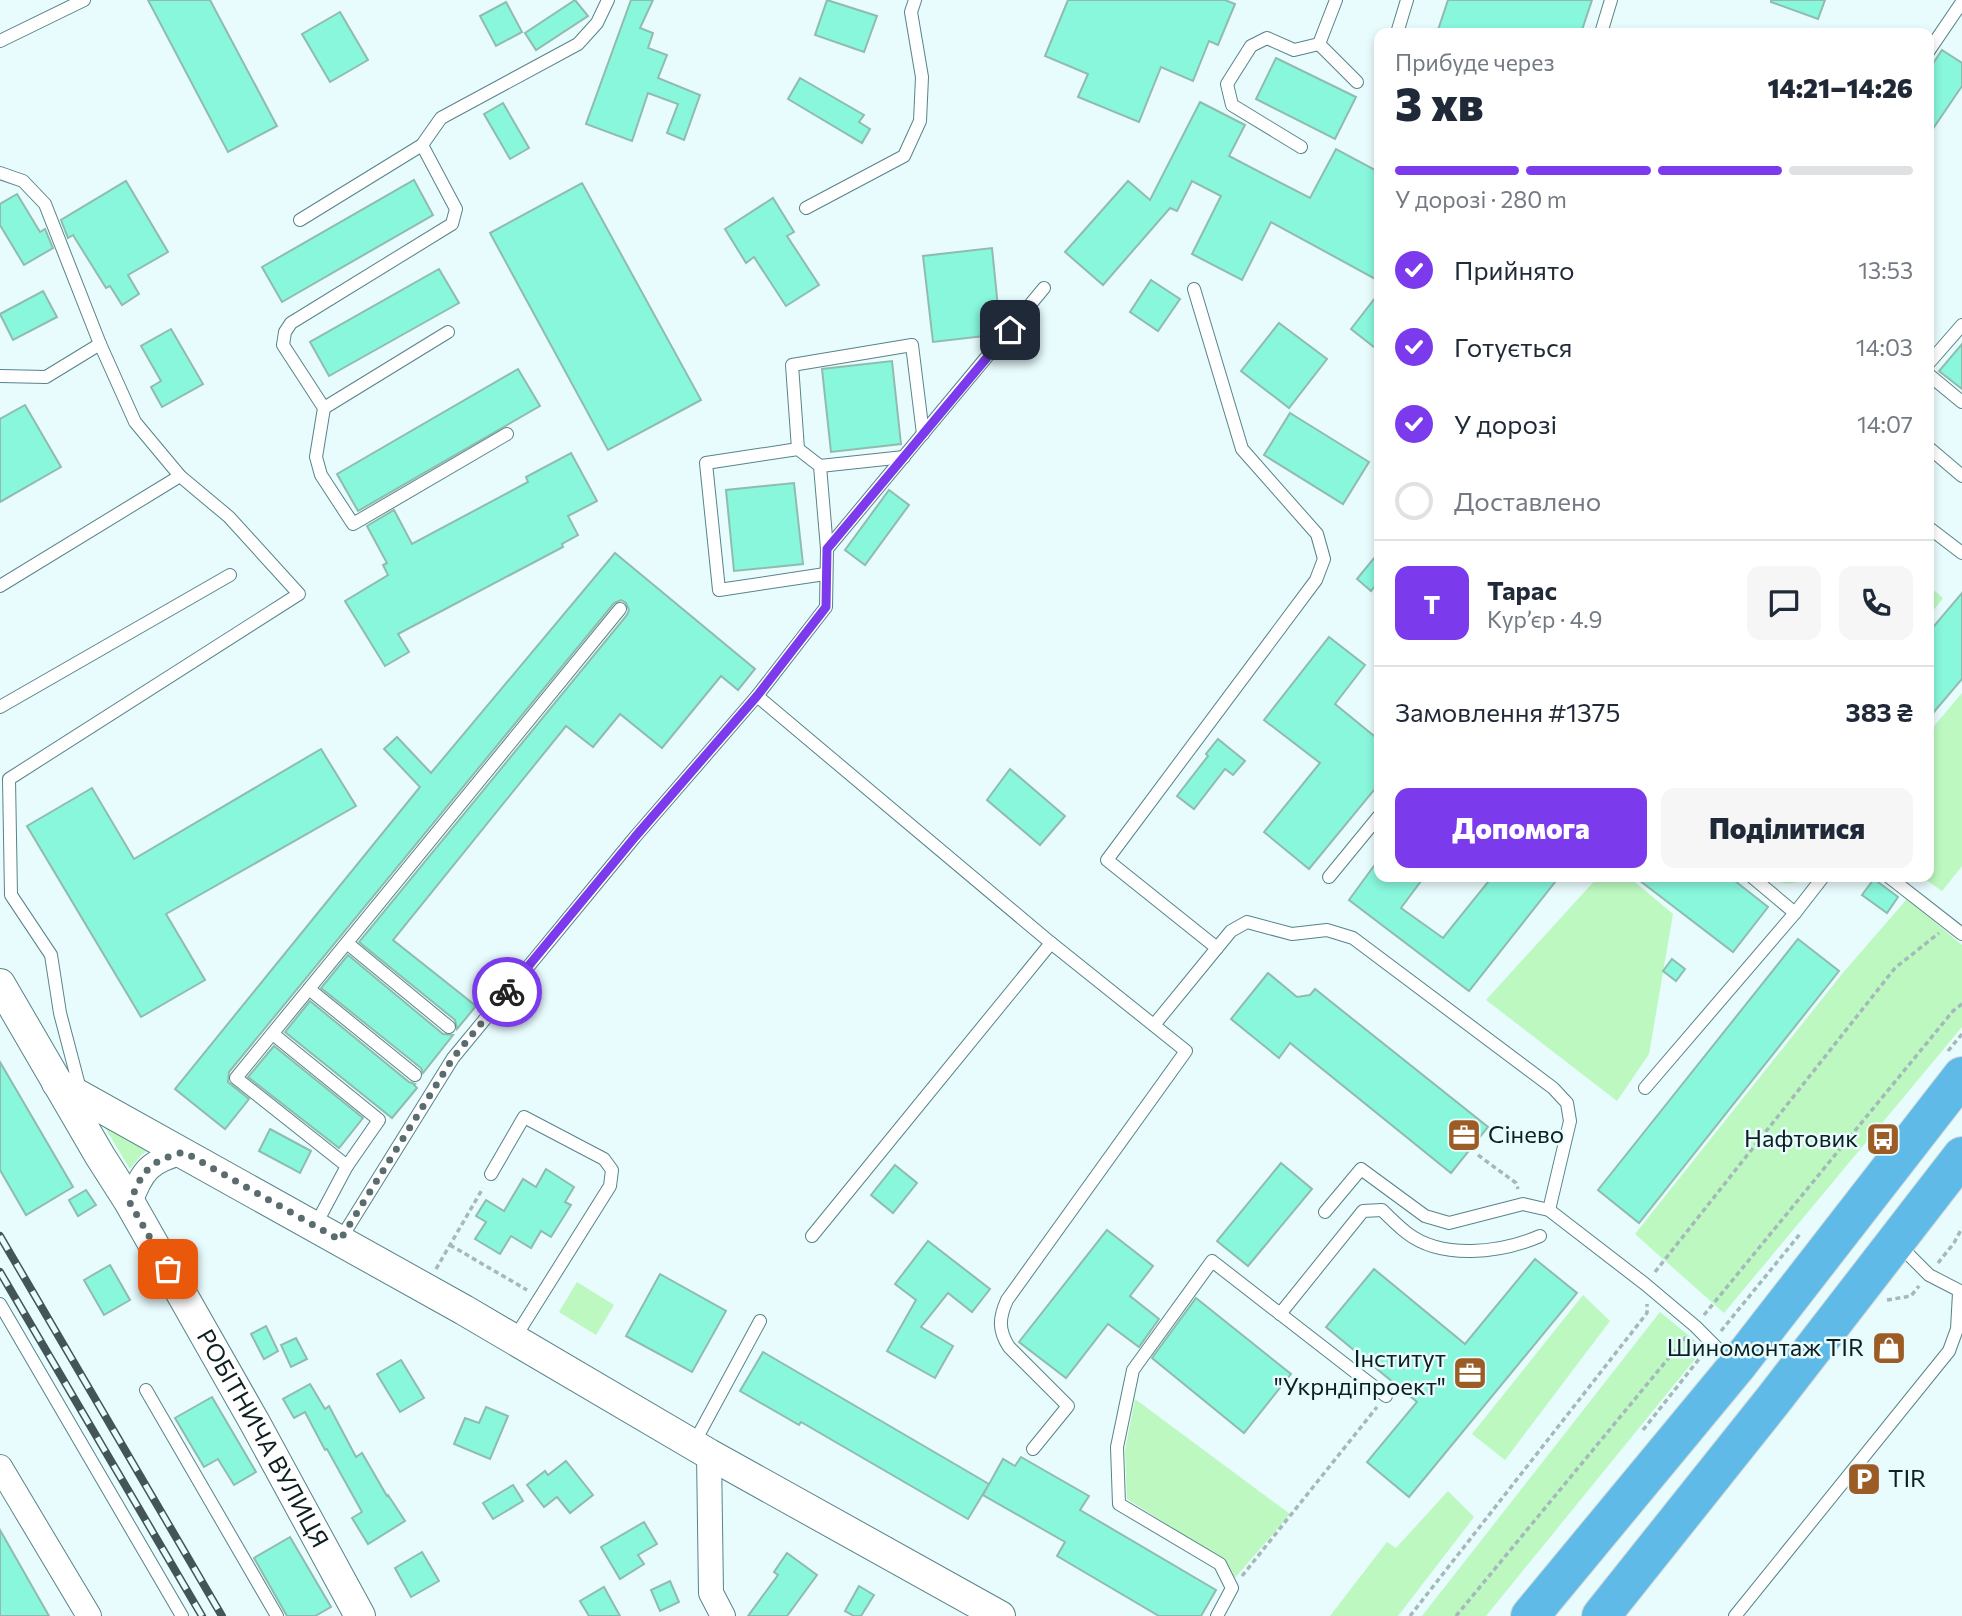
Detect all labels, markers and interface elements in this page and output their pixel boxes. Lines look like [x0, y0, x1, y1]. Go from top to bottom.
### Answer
text: Прибуде через [1395, 48, 1555, 76]
text: 14:21–14:26 [1767, 72, 1913, 103]
text: 3 хв [1395, 74, 1483, 130]
text: У дорозі · 280 m [1395, 185, 1567, 213]
icon: check [1395, 251, 1433, 289]
text: Прийнято [1454, 254, 1575, 285]
text: 13:53 [1858, 256, 1913, 284]
pin [980, 300, 1040, 360]
icon: home [991, 311, 1029, 349]
icon: check [1395, 328, 1433, 366]
text: Готується [1454, 331, 1572, 362]
text: 14:03 [1856, 333, 1913, 361]
icon: check [1395, 405, 1433, 443]
text: У дорозі [1454, 408, 1557, 439]
text: 14:07 [1857, 410, 1913, 438]
text: Доставлено [1454, 485, 1601, 516]
button: chat [1747, 566, 1821, 640]
button: phone [1839, 566, 1913, 640]
text: Тарас [1487, 574, 1557, 605]
text: Т [1424, 588, 1440, 619]
text: Кур’єр · 4.9 [1487, 605, 1602, 633]
text: Замовлення #1375 [1395, 696, 1620, 727]
text: 383 ₴ [1846, 696, 1913, 727]
button: Допомога [1395, 788, 1647, 868]
button: Поділитися [1661, 788, 1913, 868]
courier [472, 957, 542, 1027]
icon: bike [488, 973, 526, 1011]
office icon: Сінево [1445, 1116, 1483, 1154]
place label: Сінево [1488, 1119, 1564, 1148]
bus stop icon: Нафтовик [1864, 1120, 1902, 1158]
place label: Нафтовик [1744, 1123, 1858, 1152]
pin [138, 1239, 198, 1299]
icon: bag [149, 1250, 187, 1288]
street label: РОБІТНИЧА ВУЛИЦЯ [192, 1324, 336, 1552]
shop icon: Шиномонтаж TIR [1870, 1329, 1908, 1367]
place label: Шиномонтаж TIR [1667, 1332, 1864, 1361]
place label: Інститут "Укрндіпроект" [1274, 1343, 1446, 1400]
office icon: Інститут "Укрндіпроект" [1451, 1354, 1489, 1392]
parking icon: TIR [1845, 1460, 1883, 1498]
place label: TIR [1888, 1463, 1926, 1492]

